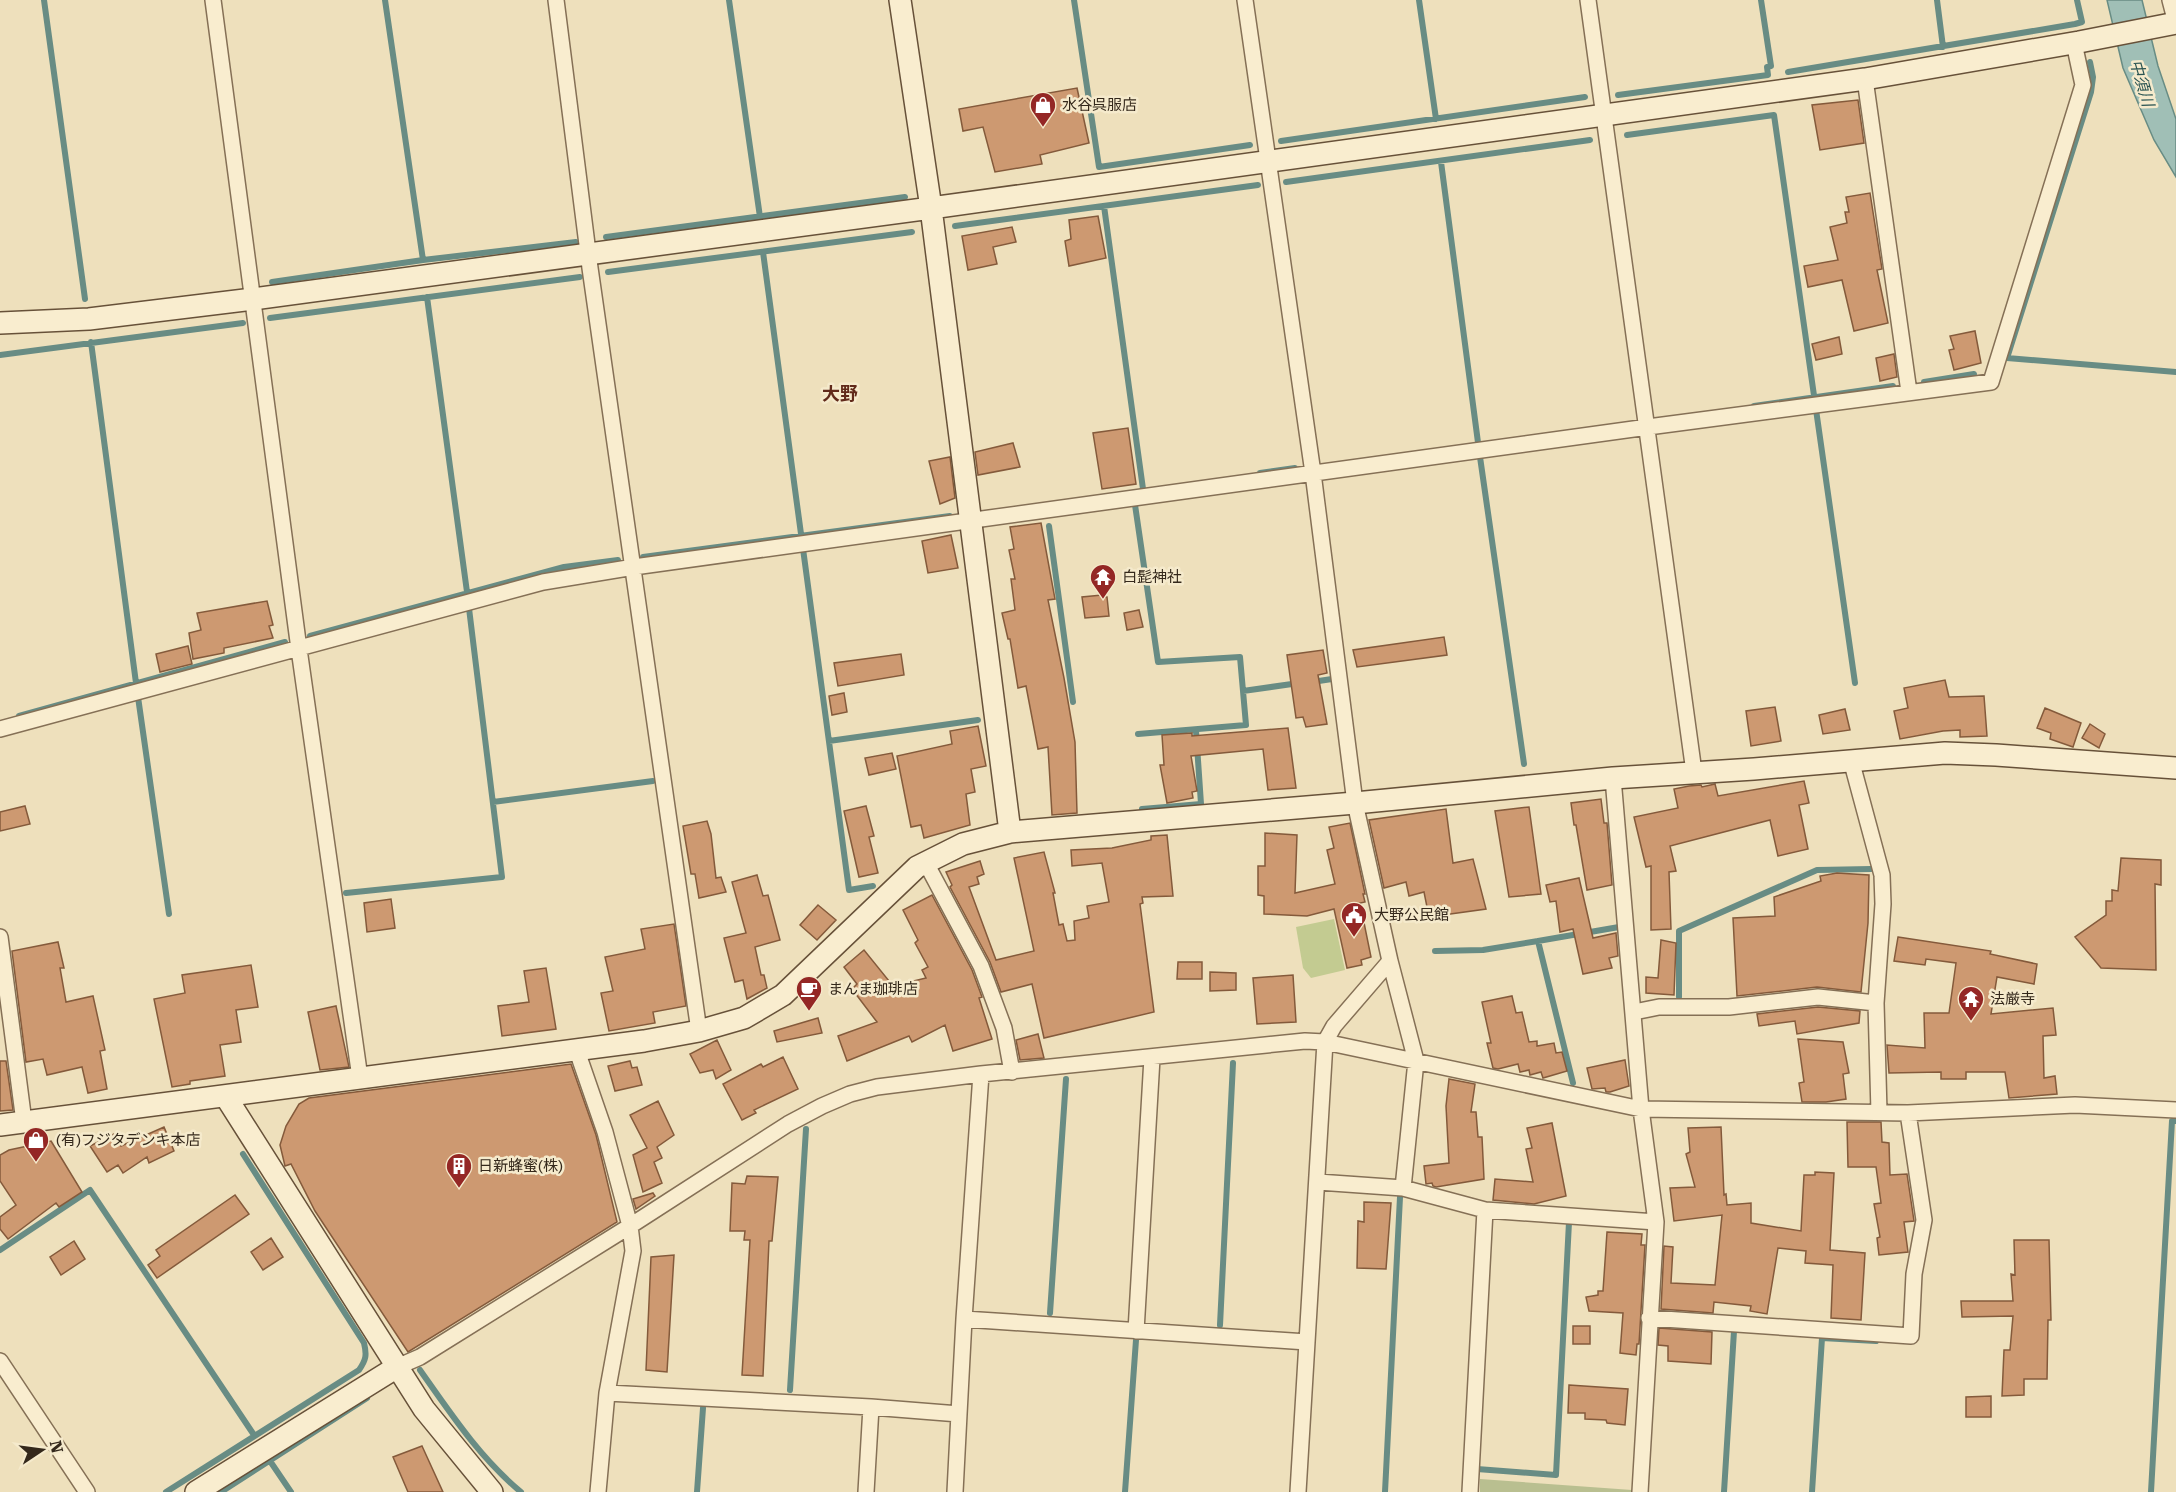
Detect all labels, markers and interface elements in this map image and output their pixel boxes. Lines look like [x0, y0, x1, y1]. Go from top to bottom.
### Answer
water label: 中須川 [2126, 57, 2158, 111]
shop icon: 水谷呉服店 [1028, 90, 1058, 128]
place label: 水谷呉服店 [1062, 96, 1137, 114]
district label: 大野 [822, 383, 858, 404]
temple icon: 白髭神社 [1088, 562, 1118, 600]
place label: 白髭神社 [1122, 568, 1182, 586]
public building icon: 大野公民館 [1339, 900, 1369, 938]
place label: 大野公民館 [1374, 906, 1449, 924]
cafe icon: まんま珈琲店 [794, 974, 824, 1012]
place label: まんま珈琲店 [828, 980, 918, 998]
temple icon: 法厳寺 [1956, 984, 1986, 1022]
place label: 法厳寺 [1990, 990, 2035, 1008]
shop icon: (有)フジタデンキ本店 [21, 1125, 51, 1163]
place label: (有)フジタデンキ本店 [56, 1131, 201, 1149]
building icon: 日新蜂蜜(株) [444, 1151, 474, 1189]
place label: 日新蜂蜜(株) [478, 1157, 563, 1175]
north arrow [12, 1420, 72, 1480]
text: N [45, 1439, 67, 1455]

